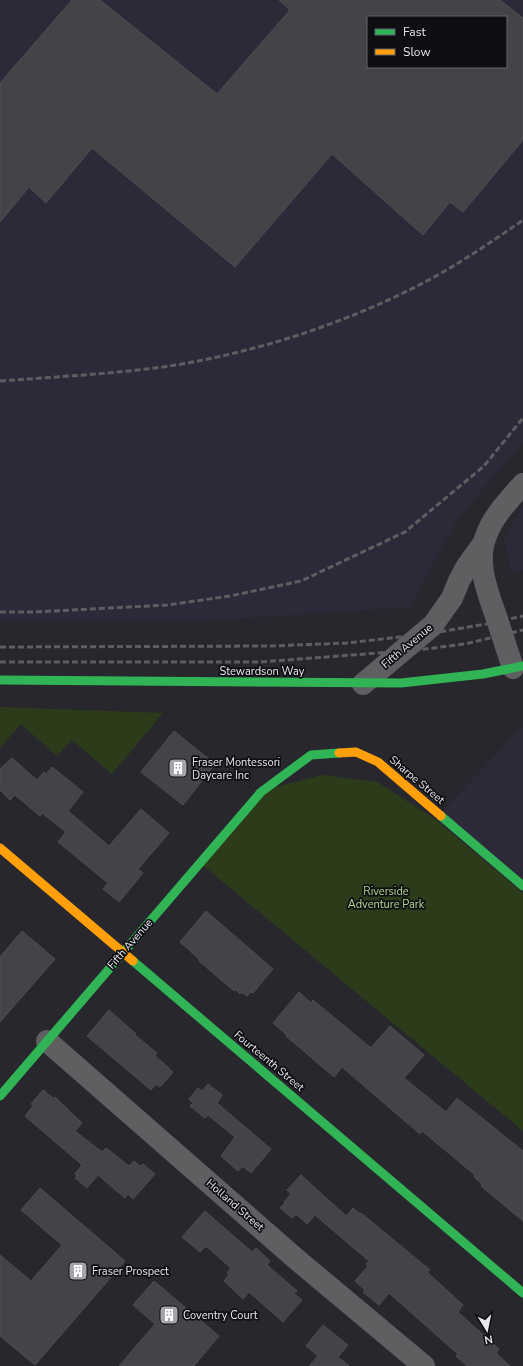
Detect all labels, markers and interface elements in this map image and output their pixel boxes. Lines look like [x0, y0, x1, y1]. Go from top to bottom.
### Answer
legend [367, 16, 507, 68]
text: Fast [403, 24, 426, 40]
text: Slow [403, 44, 431, 60]
street label: Fifth Avenue [378, 620, 436, 672]
street label: Stewardson Way [220, 664, 305, 679]
street label: Sharpe Street [386, 752, 448, 808]
place label: Fraser Montessori Daycare Inc [192, 755, 280, 783]
building icon: Fraser Montessori Daycare Inc [167, 757, 189, 779]
park label: Riverside Adventure Park [348, 884, 425, 912]
street label: Fifth Avenue [104, 915, 156, 972]
street label: Fourteenth Street [231, 1027, 307, 1095]
street label: Holland Street [203, 1176, 267, 1234]
building icon: Fraser Prospect [67, 1260, 89, 1282]
place label: Fraser Prospect [92, 1264, 169, 1279]
building icon: Coventry Court [158, 1304, 180, 1326]
place label: Coventry Court [183, 1308, 258, 1323]
north arrow [467, 1310, 507, 1350]
text: N [483, 1331, 494, 1347]

